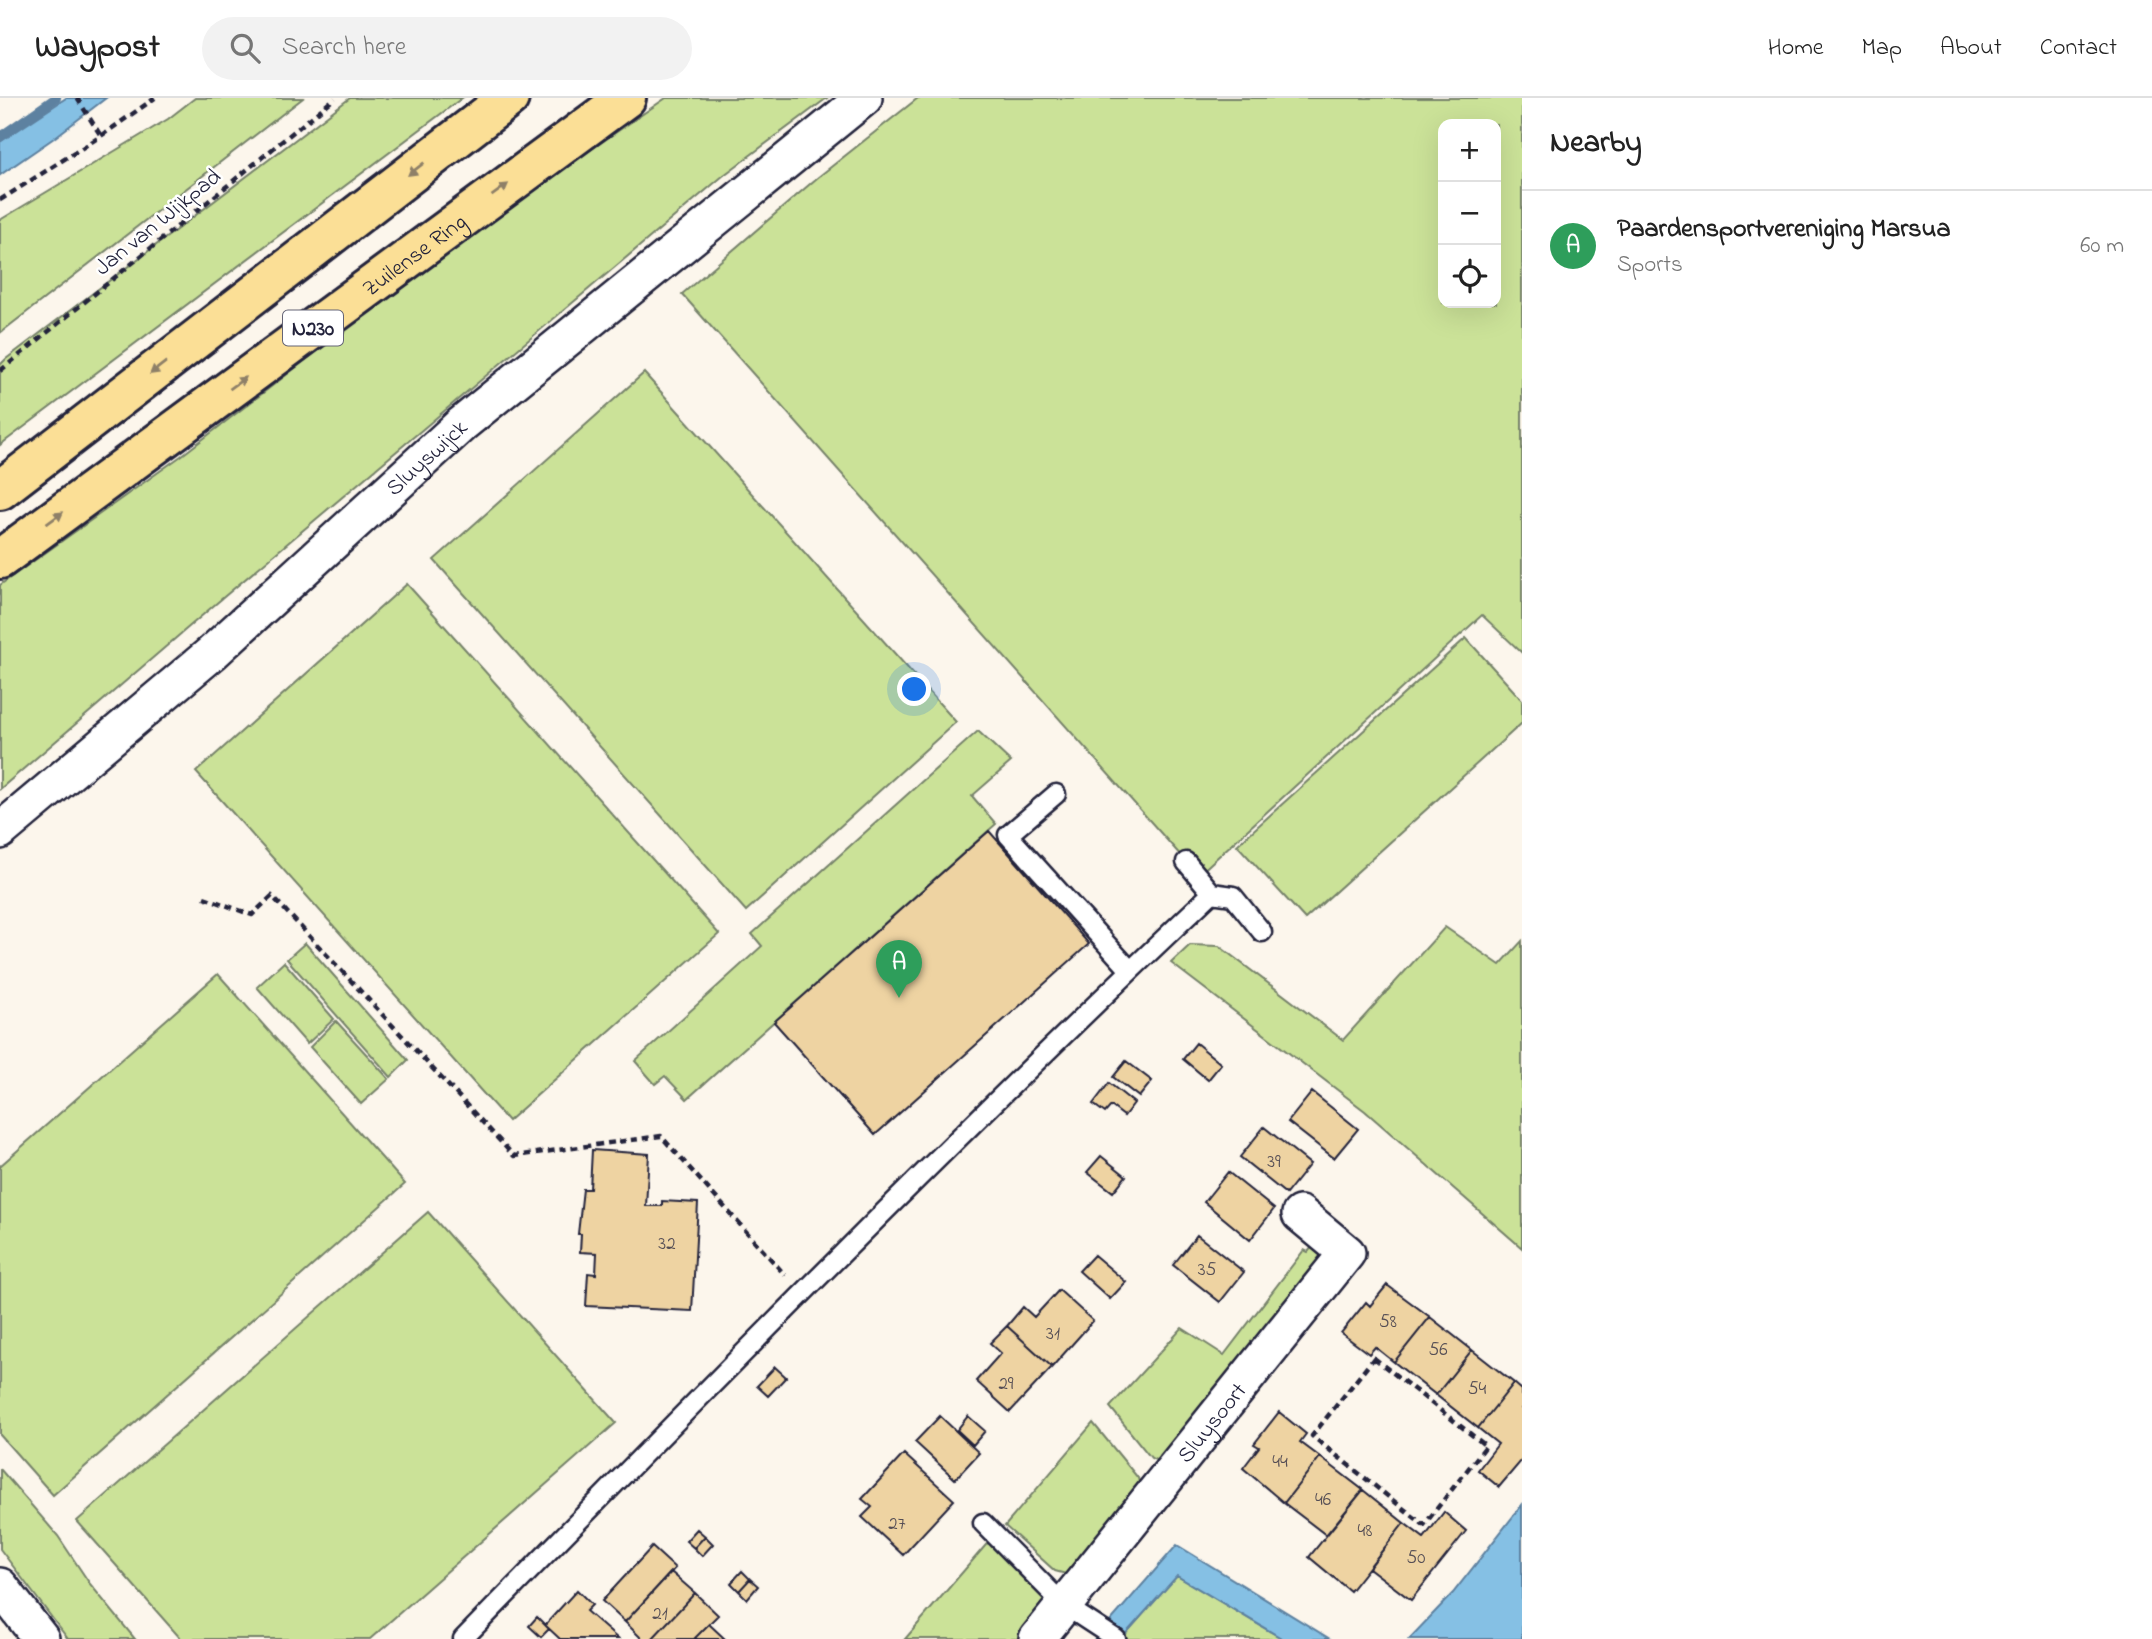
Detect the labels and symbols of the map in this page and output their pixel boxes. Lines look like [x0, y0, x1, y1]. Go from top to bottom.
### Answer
street label: Jan van Wijkpad [88, 161, 229, 284]
one-way arrow [408, 162, 426, 177]
one-way arrow [491, 183, 509, 197]
street label: Zuilense Ring [356, 207, 475, 306]
road number: N230 [283, 310, 343, 345]
one-way arrow [150, 360, 168, 375]
one-way arrow [229, 376, 247, 390]
street label: Sluyswijck [380, 412, 477, 505]
one-way arrow [46, 511, 64, 525]
your location [897, 672, 931, 706]
pin: A [876, 940, 922, 998]
house number: 39 [1267, 1149, 1281, 1176]
house number: 32 [658, 1231, 676, 1258]
house number: 35 [1198, 1257, 1216, 1284]
house number: 58 [1379, 1309, 1397, 1336]
house number: 31 [1046, 1321, 1060, 1348]
house number: 56 [1428, 1337, 1448, 1364]
house number: 29 [998, 1371, 1014, 1398]
street label: Sluysoort [1170, 1376, 1256, 1471]
house number: 54 [1468, 1376, 1487, 1403]
house number: 44 [1272, 1449, 1288, 1476]
house number: 46 [1315, 1487, 1331, 1514]
house number: 27 [888, 1511, 906, 1538]
house number: 48 [1358, 1518, 1372, 1545]
house number: 50 [1406, 1545, 1426, 1572]
house number: 21 [652, 1601, 668, 1628]

